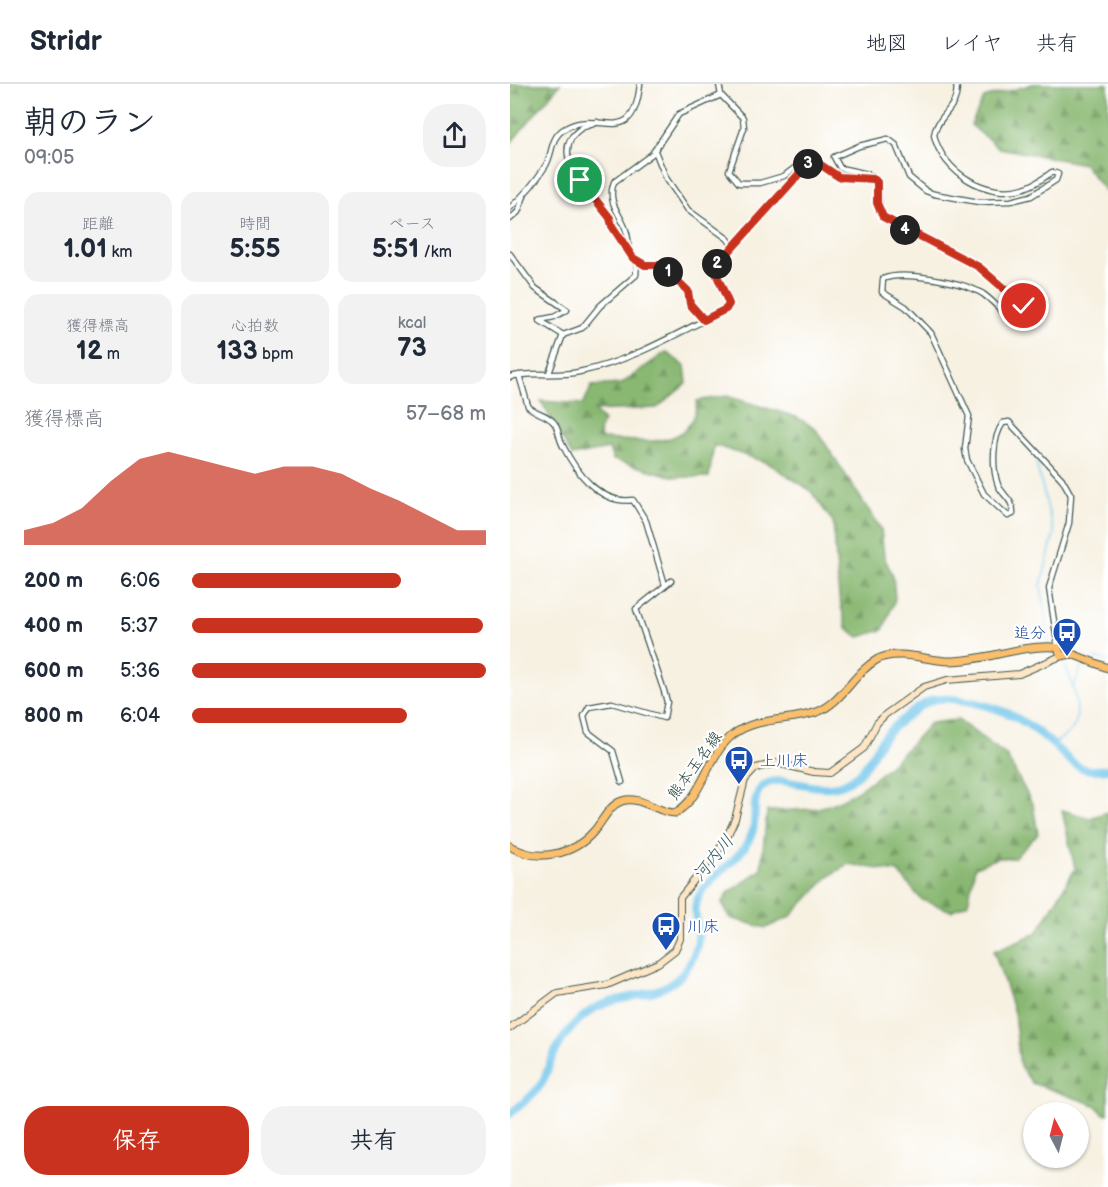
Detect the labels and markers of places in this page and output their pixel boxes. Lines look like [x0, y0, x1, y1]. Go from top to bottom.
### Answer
pin: 3 [793, 149, 823, 179]
pin [554, 154, 605, 205]
pin: 4 [890, 215, 920, 245]
pin: 2 [702, 249, 732, 279]
pin: 1 [653, 257, 683, 287]
pin [998, 280, 1049, 331]
bus stop icon: 追分 [1051, 616, 1083, 658]
place label: 追分 [1014, 624, 1046, 643]
bus stop icon: 上川床 [723, 744, 755, 786]
place label: 上川床 [760, 752, 808, 771]
bus stop icon: 川床 [650, 910, 682, 952]
place label: 川床 [687, 918, 719, 937]

